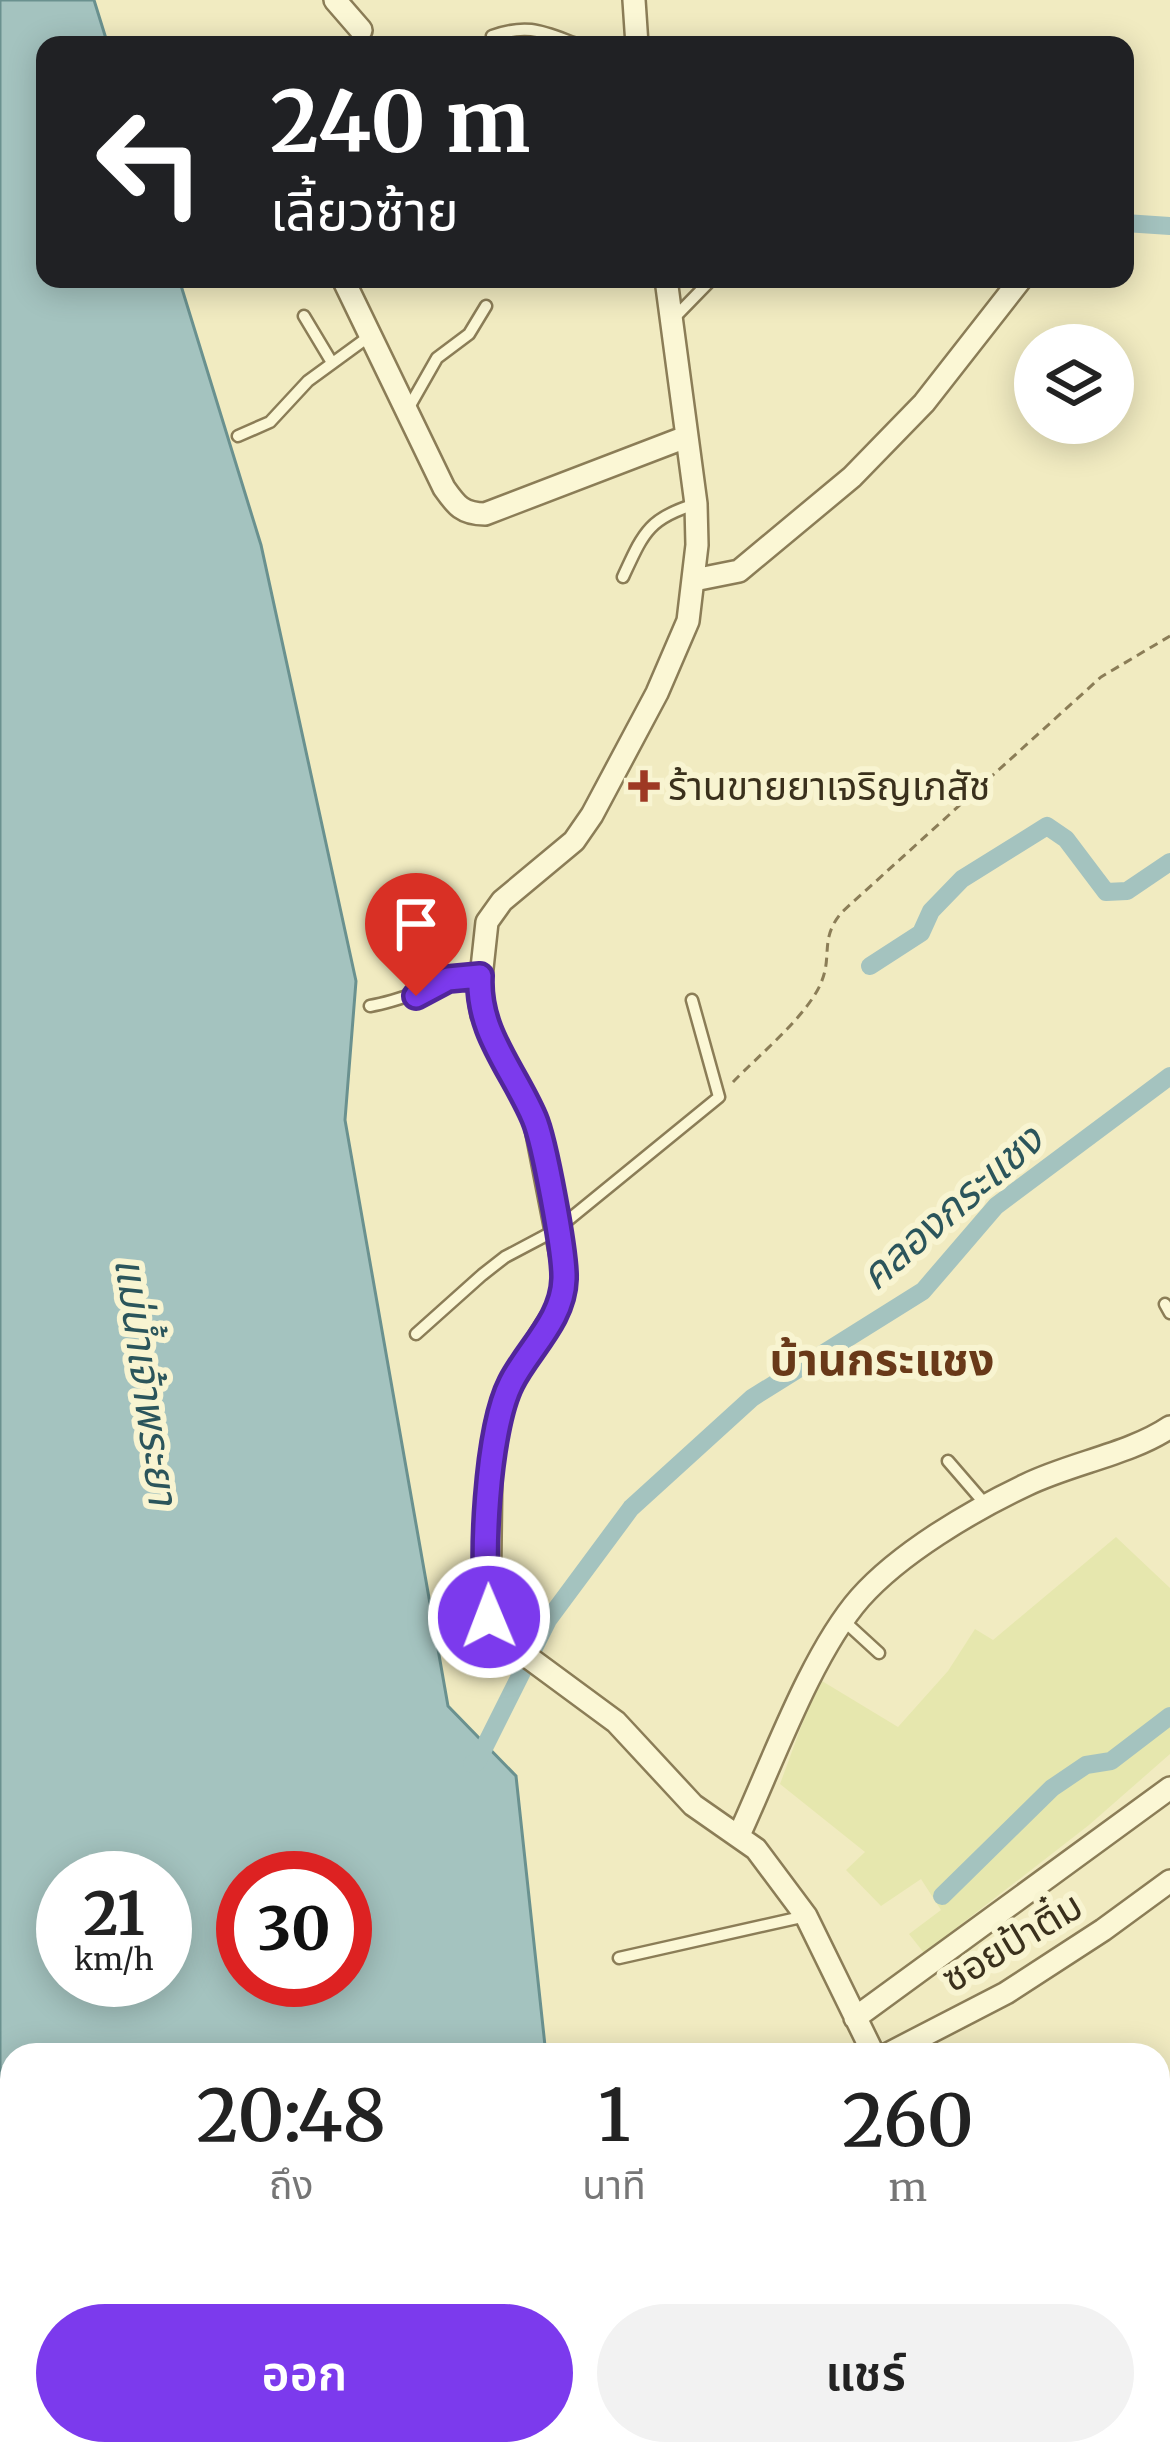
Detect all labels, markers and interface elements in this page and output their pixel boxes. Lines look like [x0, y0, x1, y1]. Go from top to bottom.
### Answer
text: 240 m [270, 69, 530, 175]
icon: left [72, 84, 228, 240]
text: เลี้ยวซ้าย [270, 177, 459, 245]
map controls [1014, 324, 1134, 444]
button: layers [1014, 324, 1134, 444]
place label: ร้านขายยาเจริญเภสัช [668, 762, 991, 811]
marker: ร้านขายยาเจริญเภสัช [631, 773, 657, 799]
pin [365, 873, 467, 996]
icon: arrive [383, 891, 449, 957]
water label: คลองกระแชง [849, 1112, 1055, 1301]
water label: แม่น้ำเจ้าพระยา [104, 1254, 192, 1510]
district label: บ้านกระแชง [770, 1331, 994, 1387]
position arrow [426, 1554, 552, 1680]
speed limit sign: 30 [216, 1851, 372, 2007]
text: 21 [83, 1876, 145, 1951]
street label: ซอยป้าติ๋ม [933, 1881, 1091, 2003]
text: km/h [74, 1940, 154, 1978]
text: 20:48 [196, 2070, 386, 2161]
text: 1 [598, 2070, 631, 2161]
text: 260 [842, 2075, 974, 2166]
text: ถึง [269, 2161, 313, 2210]
text: นาที [582, 2161, 646, 2210]
text: m [889, 2163, 927, 2212]
button: ออก [36, 2304, 573, 2442]
button: แชร์ [597, 2304, 1134, 2442]

